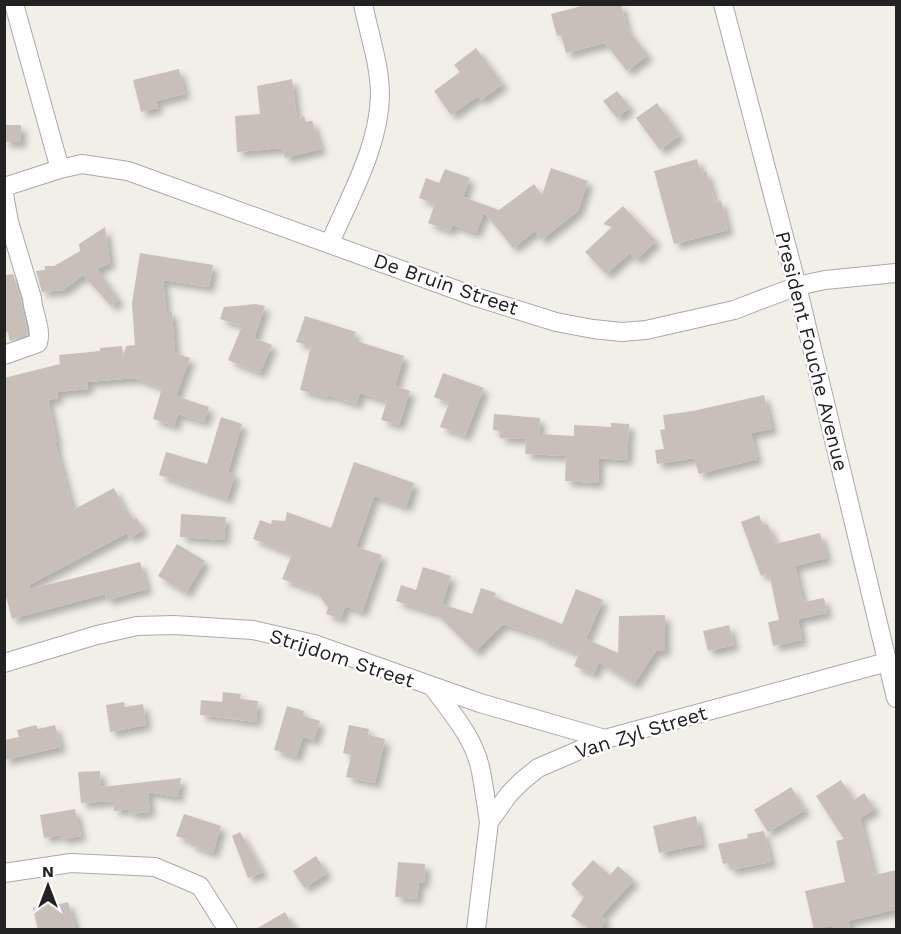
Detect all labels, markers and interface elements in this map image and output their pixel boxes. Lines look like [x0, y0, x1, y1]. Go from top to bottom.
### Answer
street label: President Fouche Avenue [771, 229, 853, 473]
street label: De Bruin Street [371, 248, 522, 320]
street label: Strijdom Street [267, 623, 418, 693]
street label: Van Zyl Street [572, 700, 710, 763]
north arrow [18, 856, 78, 916]
text: N [42, 862, 54, 881]

